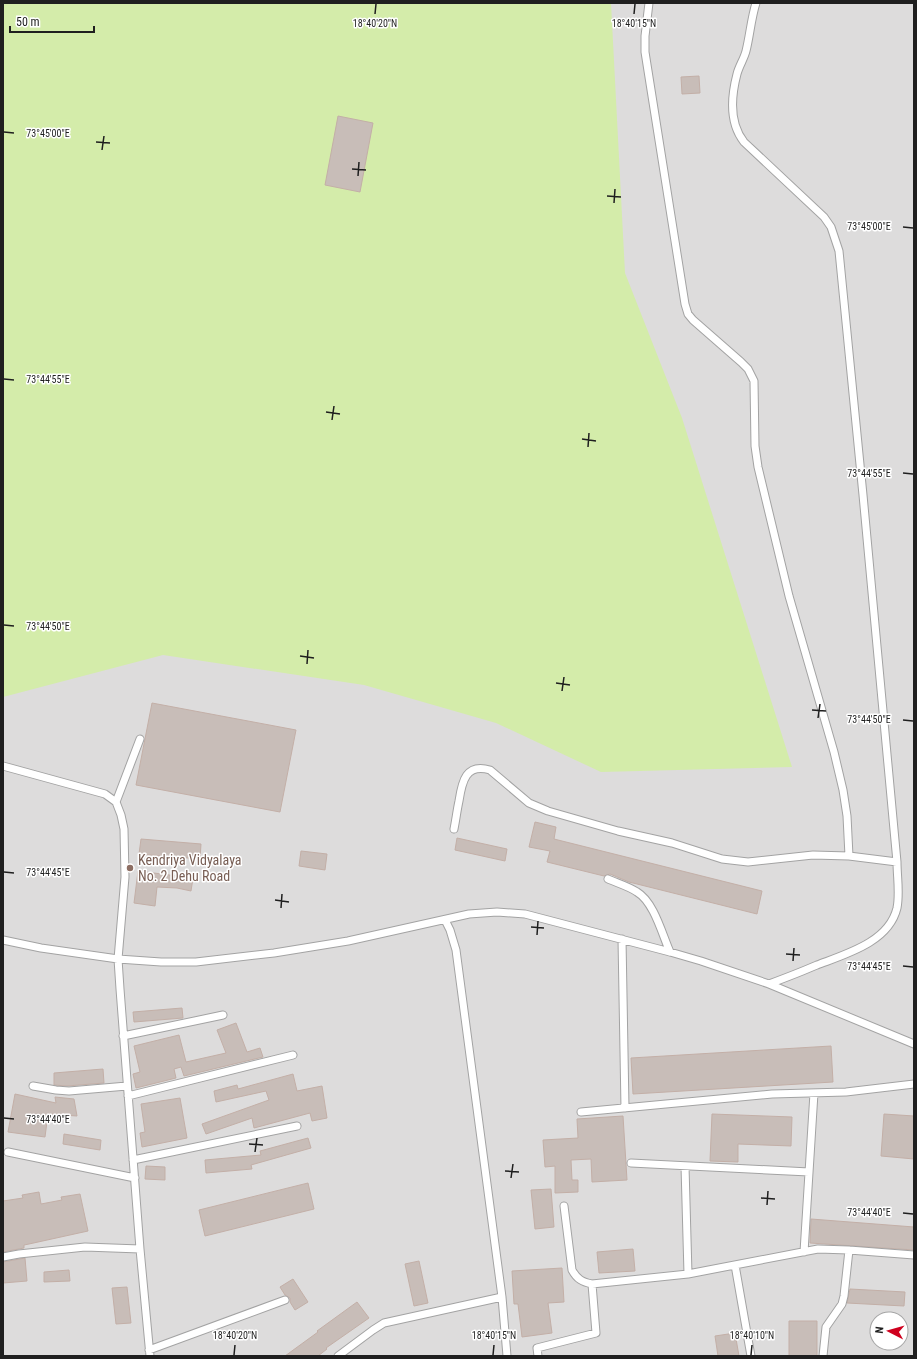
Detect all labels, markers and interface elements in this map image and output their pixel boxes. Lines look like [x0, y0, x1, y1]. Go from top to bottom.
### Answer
scale bar [10, 8, 94, 34]
text: 50 m [16, 15, 40, 29]
text: 18°40'20"N [353, 18, 397, 29]
text: 18°40'15"N [612, 18, 656, 29]
text: 73°45'00"E [26, 128, 70, 139]
text: 73°45'00"E [847, 221, 891, 232]
text: 73°44'55"E [26, 374, 70, 385]
text: 73°44'55"E [847, 468, 891, 479]
text: 73°44'50"E [26, 621, 70, 632]
text: 73°44'50"E [847, 714, 891, 725]
place label: Kendriya Vidyalaya No. 2 Dehu Road [138, 852, 242, 884]
marker: Kendriya Vidyalaya No. 2 Dehu Road [125, 863, 135, 873]
text: 73°44'45"E [26, 867, 70, 878]
text: 73°44'45"E [847, 961, 891, 972]
text: 73°44'40"E [26, 1114, 70, 1125]
text: 73°44'40"E [847, 1207, 891, 1218]
north arrow [869, 1311, 909, 1351]
text: N [873, 1326, 886, 1334]
text: 18°40'20"N [213, 1330, 257, 1341]
text: 18°40'15"N [472, 1330, 516, 1341]
text: 18°40'10"N [730, 1330, 774, 1341]

